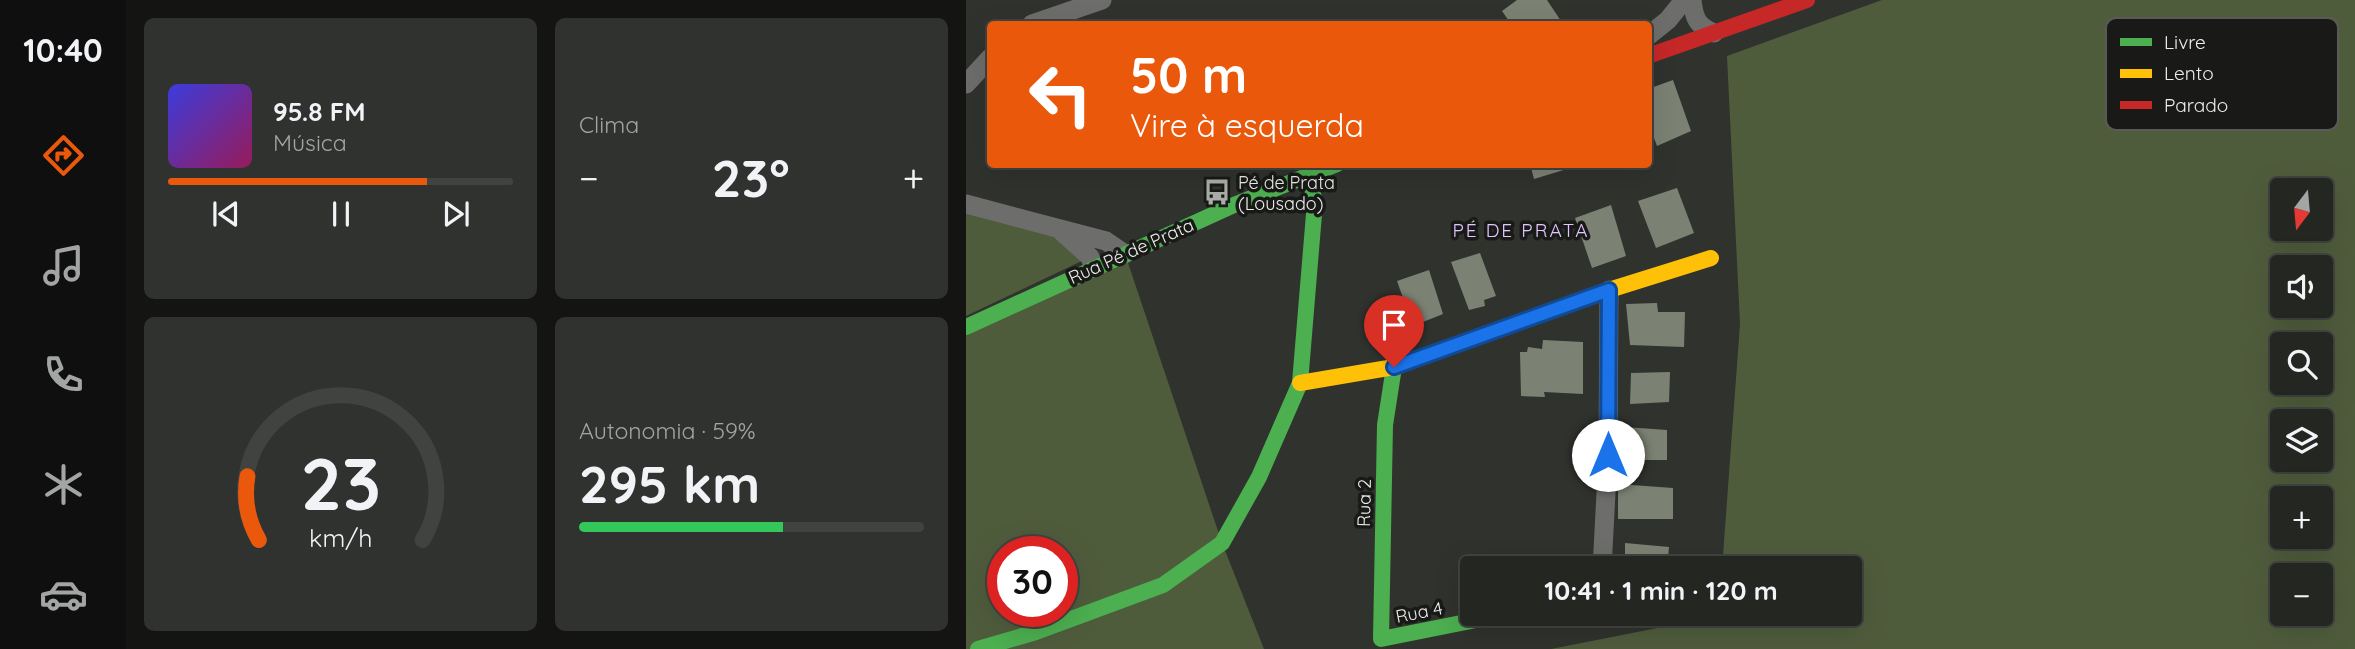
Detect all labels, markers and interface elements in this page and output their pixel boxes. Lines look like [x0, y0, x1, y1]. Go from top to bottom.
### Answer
legend [2106, 18, 2338, 130]
text: 10:40 [23, 30, 103, 70]
text: Livre [2164, 30, 2206, 54]
text: 50 m [1130, 44, 1247, 105]
icon: left [1015, 49, 1106, 140]
text: Lento [2164, 61, 2214, 85]
text: Parado [2164, 93, 2228, 117]
text: 95.8 FM [273, 95, 366, 128]
text: Vire à esquerda [1130, 105, 1364, 145]
text: Clima [579, 110, 639, 139]
text: Música [273, 128, 347, 157]
icon: directions [39, 131, 88, 180]
text: 23° [712, 145, 790, 210]
text: − [579, 154, 599, 202]
text: + [903, 154, 924, 202]
place label: Pé de Prata (Lousado) [1238, 171, 1335, 215]
bus stop icon: Pé de Prata (Lousado) [1202, 177, 1232, 207]
north arrow [2270, 178, 2333, 242]
map controls [2270, 178, 2333, 626]
icon: previous [207, 195, 245, 233]
icon: pause [322, 195, 360, 233]
icon: next [437, 195, 475, 233]
street label: Rua Pé de Prata [1065, 213, 1197, 289]
district label: PÉ DE PRATA [1452, 218, 1590, 242]
icon: music [39, 241, 88, 290]
button: sound [2270, 255, 2333, 318]
pin [1364, 295, 1424, 367]
icon: arrive [1375, 306, 1413, 344]
button: search [2270, 332, 2333, 395]
icon: phone [39, 350, 88, 399]
button: layers [2270, 409, 2333, 472]
text: Autonomia · 59% [579, 416, 756, 445]
position arrow [1571, 418, 1645, 492]
text: 23 [300, 437, 381, 528]
text: 295 km [579, 451, 760, 516]
icon: climate [39, 460, 88, 509]
street label: Rua 2 [1352, 479, 1376, 527]
button: + [2270, 486, 2333, 549]
text: km/h [309, 522, 372, 553]
speed limit sign: 30 [987, 536, 1078, 627]
button: − [2270, 563, 2333, 626]
icon: car [39, 570, 88, 619]
text: 10:41 · 1 min · 120 m [1544, 574, 1778, 607]
street label: Rua 4 [1394, 596, 1444, 628]

